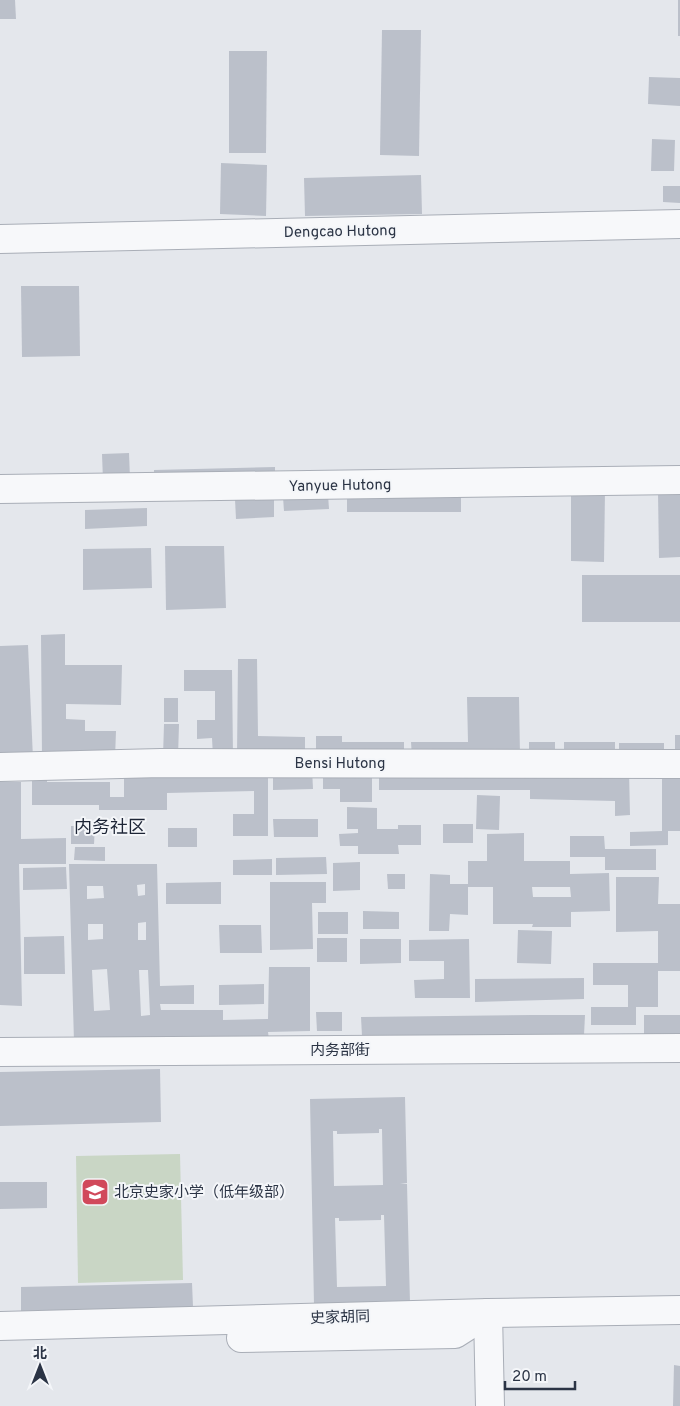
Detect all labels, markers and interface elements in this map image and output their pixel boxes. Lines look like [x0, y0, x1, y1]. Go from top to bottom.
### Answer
street label: Dengcao Hutong [284, 222, 396, 243]
street label: Yanyue Hutong [288, 476, 392, 497]
street label: Bensi Hutong [295, 755, 385, 774]
district label: 内务社区 [74, 817, 146, 840]
street label: 内务部街 [310, 1042, 370, 1061]
school or university icon: 北京史家小学（低年级部） [80, 1177, 110, 1207]
place label: 北京史家小学（低年级部） [114, 1183, 294, 1203]
street label: 史家胡同 [310, 1308, 370, 1329]
north arrow [15, 1341, 65, 1391]
text: 北 [33, 1346, 47, 1363]
scale bar [505, 1358, 575, 1390]
text: 20 m [512, 1368, 547, 1387]

